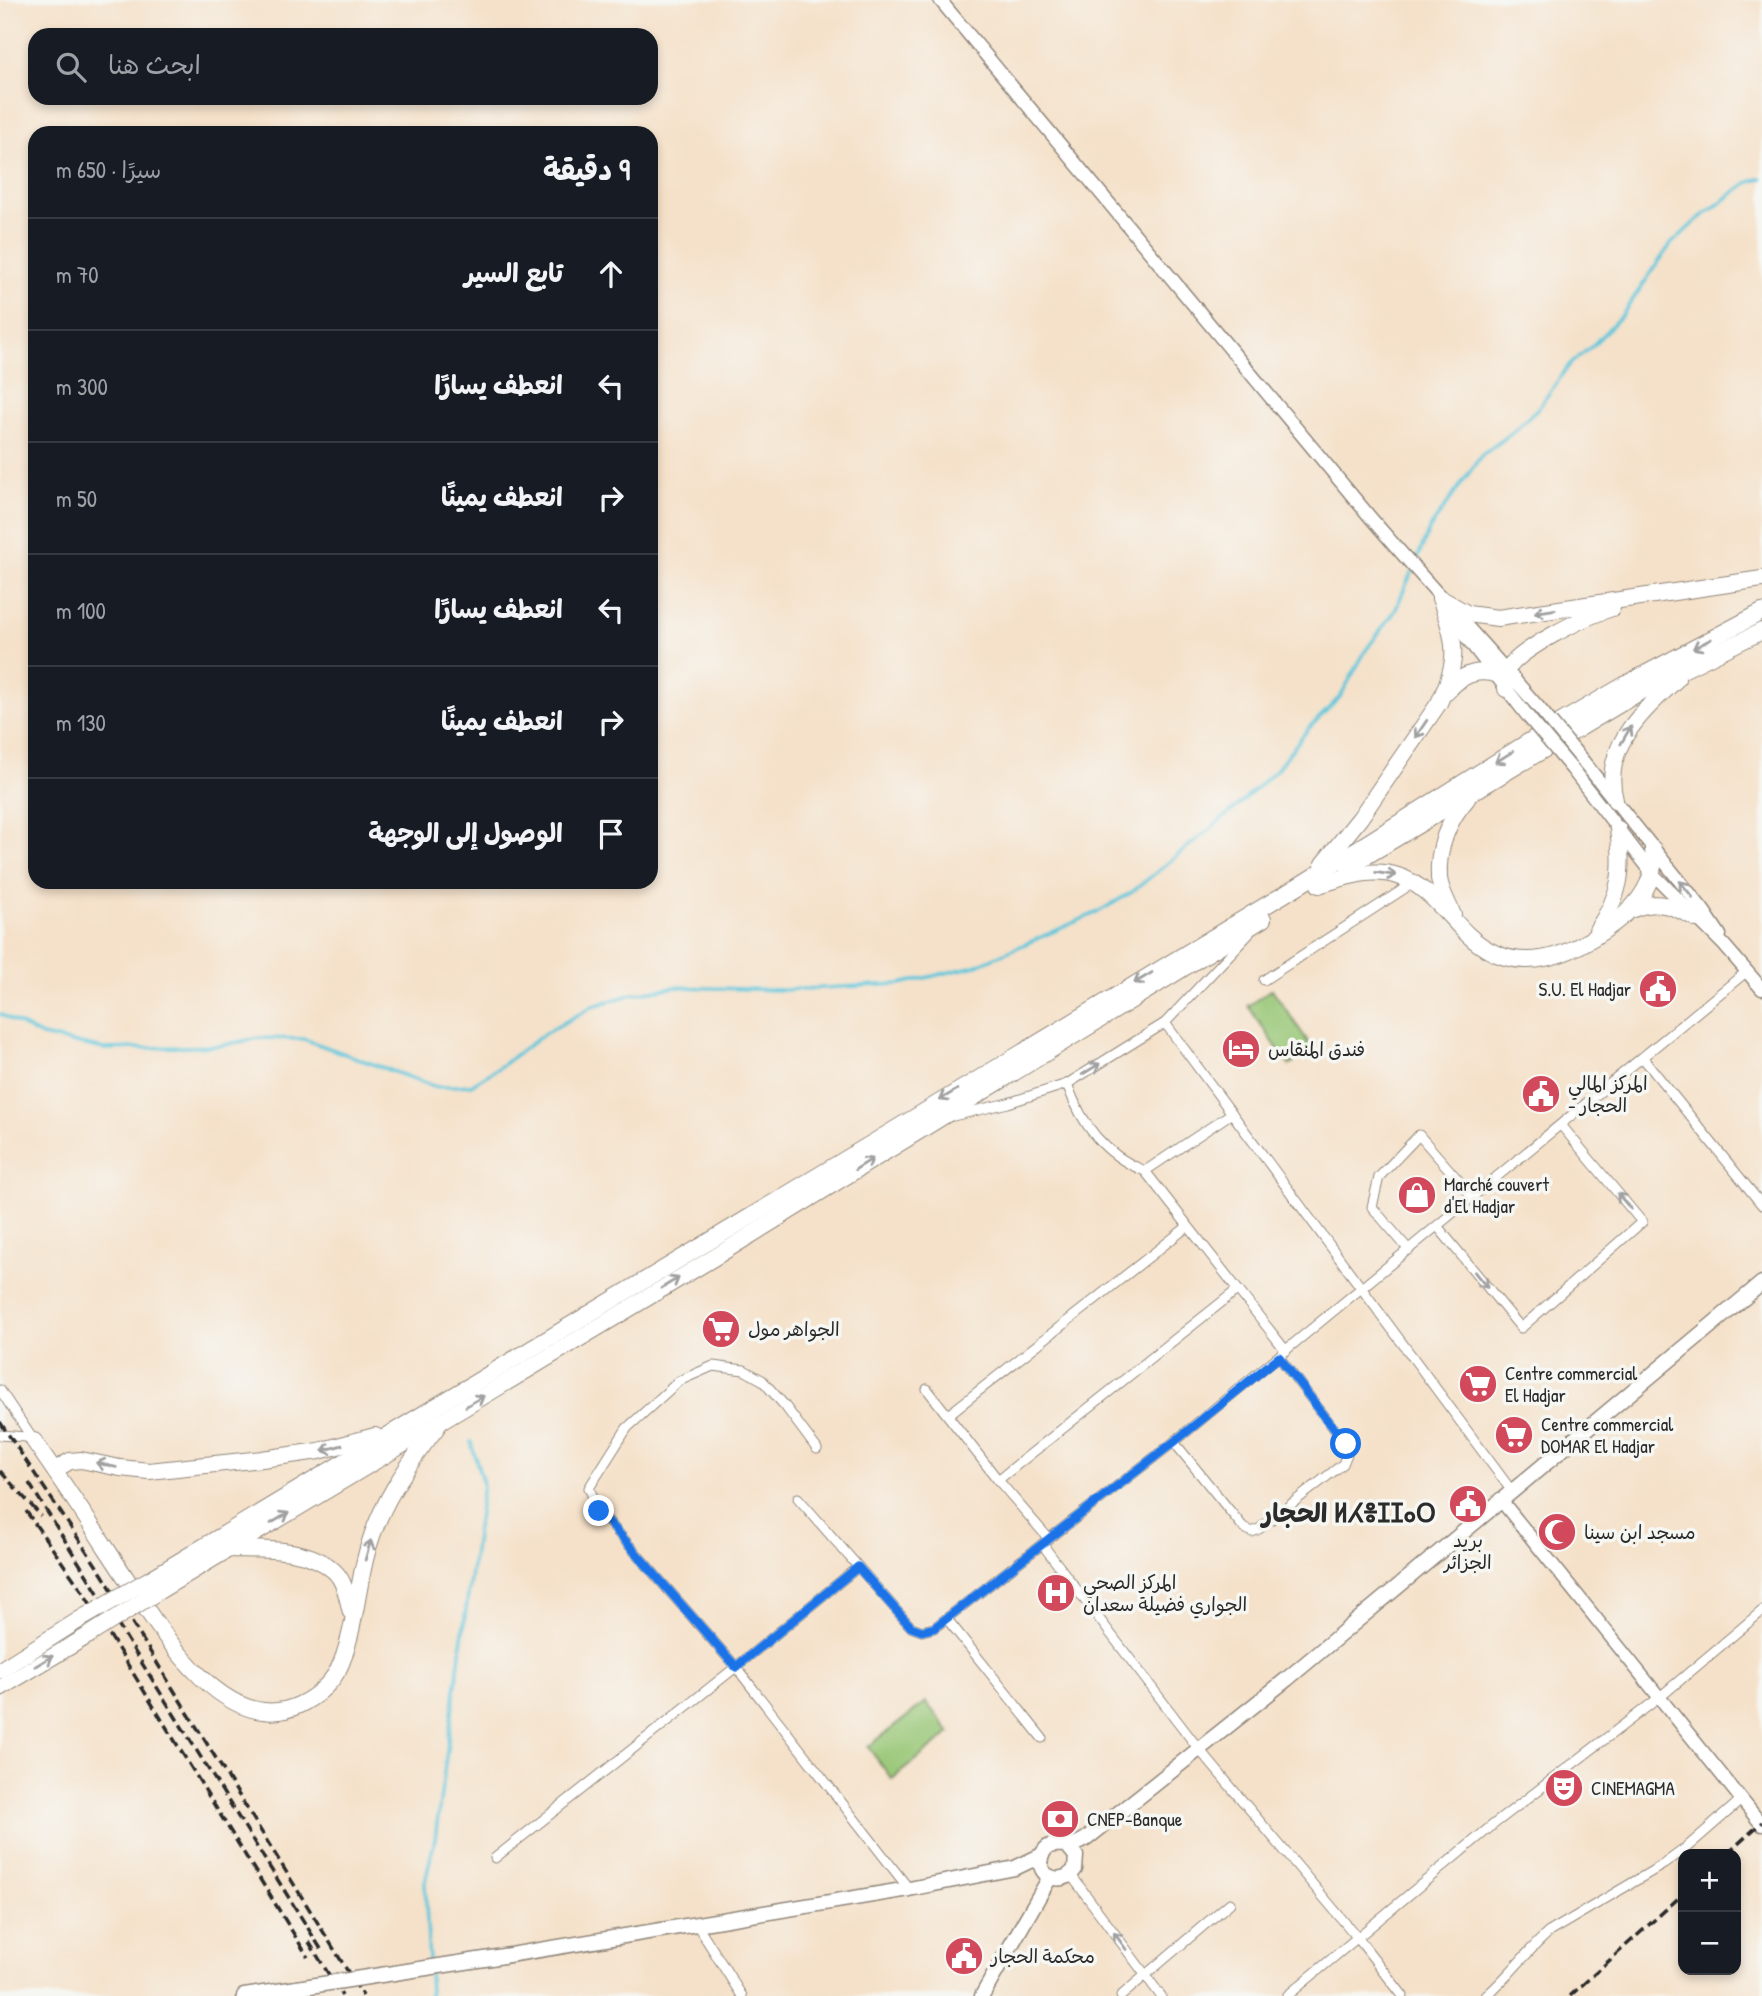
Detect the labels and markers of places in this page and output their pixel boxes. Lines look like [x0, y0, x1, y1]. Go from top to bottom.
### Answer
public building icon: S.U. El Hadjar [1637, 968, 1679, 1010]
place label: S.U. El Hadjar [1539, 976, 1632, 1002]
hotel icon: فندق المنقاس [1220, 1028, 1262, 1070]
place label: فندق المنقاس [1268, 1036, 1365, 1062]
place label: المركز المالي - الحجار [1568, 1070, 1648, 1118]
public building icon: المركز المالي - الحجار [1520, 1073, 1562, 1115]
place label: Marché couvert d'El Hadjar [1444, 1171, 1549, 1219]
shop icon: Marché couvert d'El Hadjar [1396, 1174, 1438, 1216]
supermarket icon: الجواهر مول [700, 1308, 742, 1350]
place label: الجواهر مول [748, 1316, 840, 1342]
place label: Centre commercial El Hadjar [1505, 1360, 1638, 1408]
supermarket icon: Centre commercial El Hadjar [1457, 1363, 1499, 1405]
place label: Centre commercial DOMAR El Hadjar [1541, 1411, 1674, 1459]
supermarket icon: Centre commercial DOMAR El Hadjar [1493, 1414, 1535, 1456]
public building icon: بريد الجزائر [1447, 1483, 1489, 1525]
mosque icon: مسجد ابن سينا [1536, 1511, 1578, 1553]
place label: مسجد ابن سينا [1584, 1519, 1696, 1545]
place label: بريد الجزائر [1442, 1527, 1492, 1575]
place label: المركز الصحي الجواري فضيلة سعدان [1083, 1569, 1247, 1619]
hospital icon: المركز الصحي الجواري فضيلة سعدان [1035, 1572, 1077, 1614]
theatre icon: CINEMAGMA [1543, 1767, 1585, 1809]
place label: CINEMAGMA [1591, 1775, 1675, 1801]
bank icon: CNEP-Banque [1039, 1798, 1081, 1840]
place label: CNEP-Banque [1087, 1806, 1183, 1832]
public building icon: محكمة الحجار [943, 1935, 985, 1977]
place label: محكمة الحجار [989, 1943, 1095, 1969]

